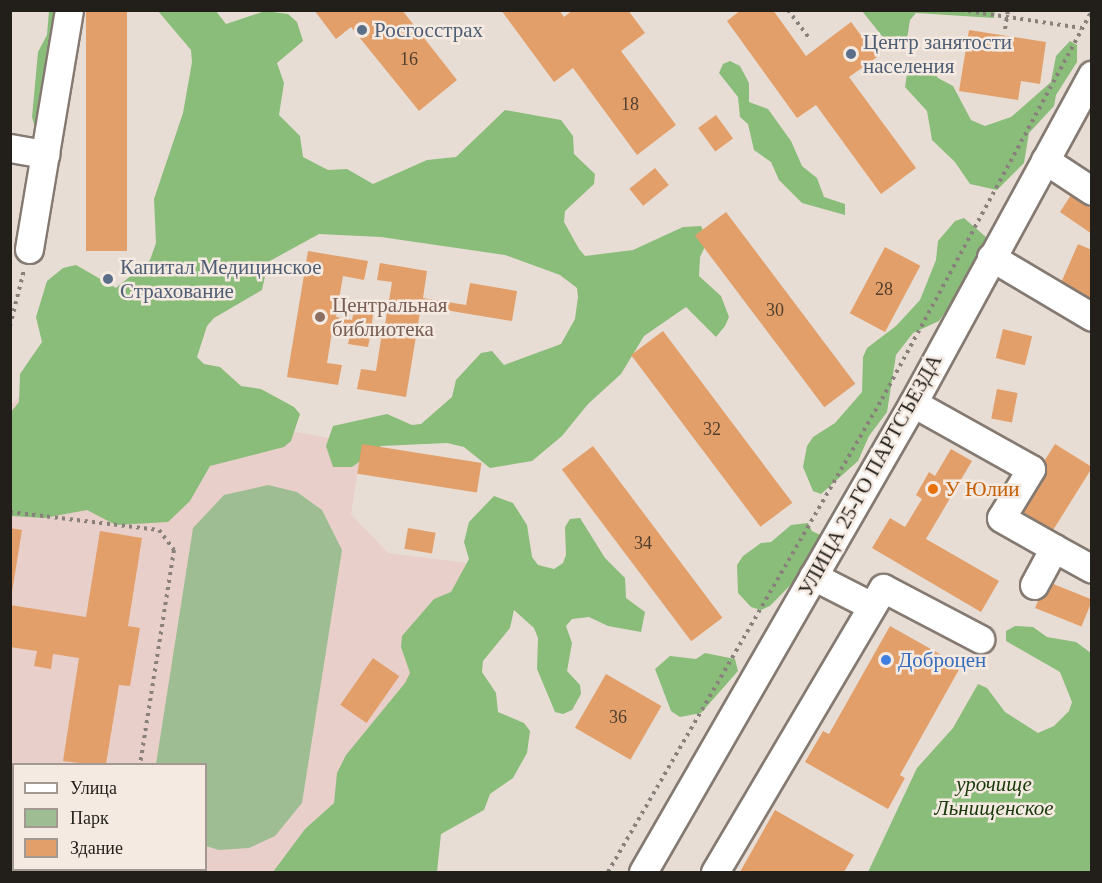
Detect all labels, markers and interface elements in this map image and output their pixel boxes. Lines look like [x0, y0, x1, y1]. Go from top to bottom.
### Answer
place label: Росгосстрах [374, 17, 483, 43]
marker: Росгосстрах [355, 23, 369, 37]
place label: Центр занятости населения [863, 29, 1012, 79]
marker: Центр занятости населения [844, 47, 858, 61]
house number: 16 [400, 48, 418, 70]
house number: 18 [621, 93, 639, 115]
place label: Капитал Медицинское Страхование [120, 254, 322, 304]
marker: Капитал Медицинское Страхование [101, 272, 115, 286]
house number: 28 [875, 278, 893, 300]
place label: Центральная библиотека [332, 292, 447, 342]
house number: 30 [766, 299, 784, 321]
marker: Центральная библиотека [313, 310, 327, 324]
street label: УЛИЦА 25-ГО ПАРТСЪЕЗДА [793, 350, 947, 600]
house number: 32 [703, 418, 721, 440]
place label: У Юлии [945, 476, 1019, 502]
marker: У Юлии [926, 482, 940, 496]
house number: 34 [634, 532, 652, 554]
place label: Доброцен [898, 647, 986, 673]
marker: Доброцен [879, 653, 893, 667]
house number: 36 [609, 706, 627, 728]
legend [12, 763, 207, 871]
park label: урочище Льнищенское [935, 771, 1053, 821]
text: Улица [70, 778, 117, 798]
text: Парк [70, 808, 109, 828]
text: Здание [70, 838, 123, 858]

